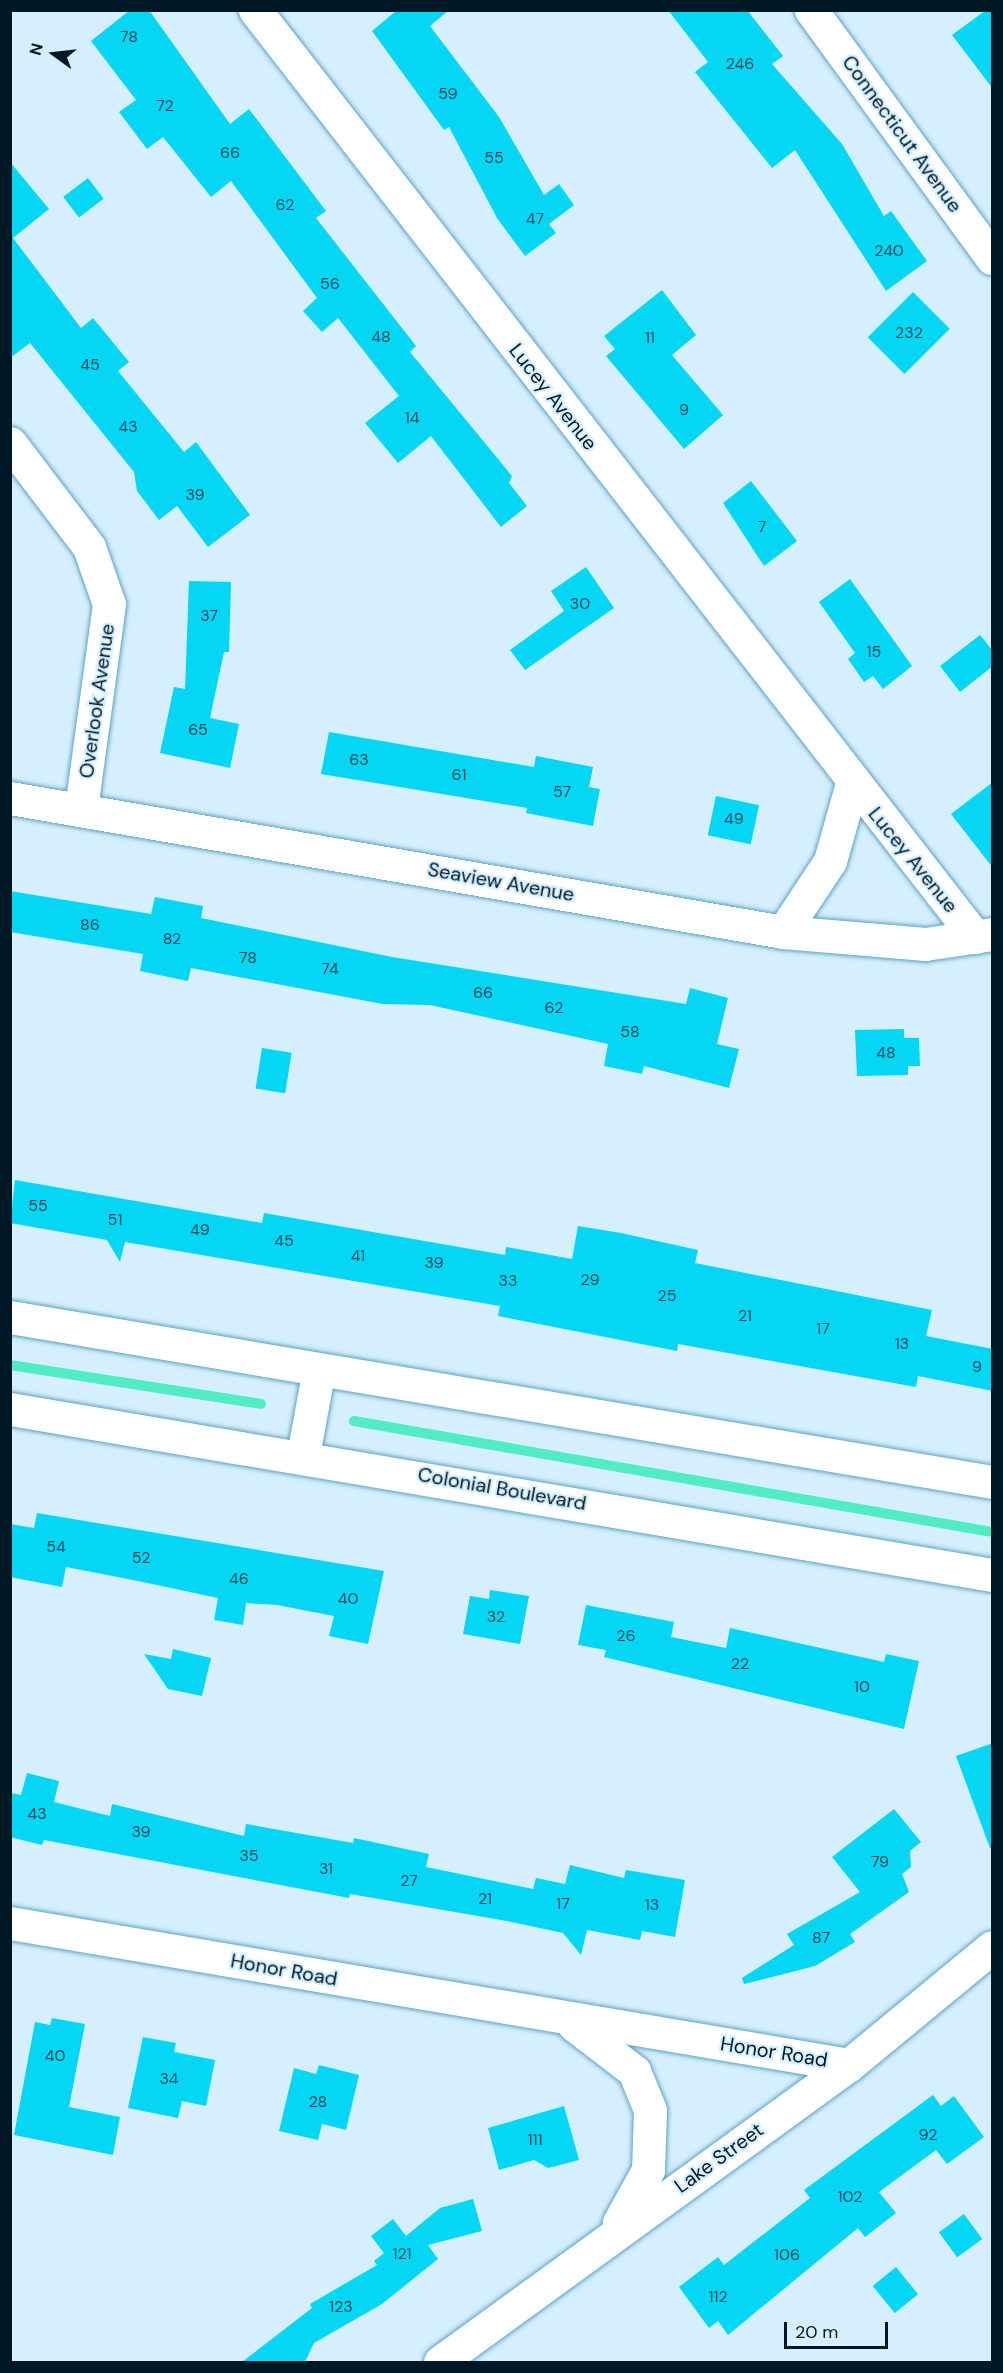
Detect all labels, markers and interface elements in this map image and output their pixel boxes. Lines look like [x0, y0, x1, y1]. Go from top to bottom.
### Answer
north arrow [24, 24, 84, 84]
house number: 78 [120, 27, 138, 47]
text: N [24, 41, 48, 58]
street label: Connecticut Avenue [837, 51, 967, 217]
house number: 246 [726, 54, 754, 74]
house number: 59 [438, 84, 458, 104]
house number: 72 [156, 96, 174, 116]
house number: 66 [220, 143, 240, 163]
house number: 55 [484, 148, 504, 168]
house number: 62 [276, 195, 294, 215]
house number: 47 [526, 209, 544, 229]
house number: 240 [874, 241, 904, 261]
house number: 56 [320, 274, 340, 294]
house number: 232 [895, 323, 923, 343]
house number: 48 [371, 327, 391, 347]
house number: 11 [645, 328, 655, 348]
street label: Lucey Avenue [504, 339, 602, 455]
house number: 45 [80, 355, 100, 375]
house number: 9 [679, 400, 689, 420]
house number: 14 [405, 408, 419, 428]
house number: 43 [118, 417, 138, 437]
house number: 39 [185, 485, 205, 505]
house number: 7 [758, 517, 766, 537]
house number: 30 [570, 594, 590, 614]
house number: 37 [200, 606, 218, 626]
street label: Overlook Avenue [74, 622, 120, 780]
house number: 15 [867, 642, 881, 662]
house number: 65 [188, 720, 208, 740]
house number: 63 [349, 750, 369, 770]
house number: 61 [451, 765, 467, 785]
house number: 57 [553, 782, 571, 802]
street label: Lucey Avenue [863, 802, 963, 918]
house number: 49 [724, 809, 744, 829]
street label: Seaview Avenue [426, 857, 576, 907]
house number: 86 [80, 915, 100, 935]
house number: 82 [163, 929, 181, 949]
house number: 78 [239, 948, 257, 968]
house number: 74 [321, 959, 339, 979]
house number: 66 [473, 983, 493, 1003]
house number: 62 [545, 998, 563, 1018]
house number: 58 [620, 1022, 640, 1042]
house number: 48 [876, 1043, 896, 1063]
house number: 55 [28, 1196, 48, 1216]
house number: 51 [108, 1210, 122, 1230]
house number: 49 [190, 1220, 210, 1240]
house number: 45 [274, 1231, 294, 1251]
house number: 41 [351, 1246, 365, 1266]
house number: 39 [424, 1253, 444, 1273]
house number: 29 [580, 1270, 600, 1290]
house number: 33 [499, 1271, 517, 1291]
house number: 25 [658, 1286, 676, 1306]
house number: 21 [738, 1306, 752, 1326]
house number: 17 [816, 1319, 830, 1339]
house number: 13 [895, 1334, 909, 1354]
house number: 9 [972, 1357, 982, 1377]
street label: Colonial Boulevard [416, 1462, 588, 1516]
house number: 54 [46, 1537, 66, 1557]
house number: 52 [132, 1548, 150, 1568]
house number: 46 [229, 1569, 249, 1589]
house number: 40 [338, 1589, 358, 1609]
house number: 32 [487, 1607, 505, 1627]
house number: 26 [616, 1626, 636, 1646]
house number: 22 [731, 1654, 749, 1674]
house number: 10 [854, 1677, 870, 1697]
house number: 43 [27, 1804, 47, 1824]
house number: 39 [131, 1822, 151, 1842]
house number: 35 [239, 1846, 259, 1866]
house number: 79 [871, 1852, 889, 1872]
house number: 31 [319, 1859, 333, 1879]
house number: 27 [400, 1871, 418, 1891]
house number: 21 [478, 1889, 492, 1909]
house number: 17 [556, 1894, 570, 1914]
house number: 13 [645, 1895, 659, 1915]
house number: 87 [812, 1928, 830, 1948]
street label: Honor Road [229, 1949, 339, 1991]
street label: Honor Road [719, 2032, 829, 2072]
house number: 40 [45, 2046, 65, 2066]
house number: 34 [159, 2069, 179, 2089]
house number: 28 [309, 2092, 327, 2112]
street label: Lake Street [670, 2118, 768, 2198]
house number: 92 [919, 2125, 937, 2145]
house number: 111 [528, 2130, 542, 2150]
house number: 102 [838, 2187, 862, 2207]
house number: 121 [392, 2244, 412, 2264]
house number: 106 [774, 2245, 800, 2265]
house number: 112 [708, 2287, 728, 2307]
house number: 123 [329, 2297, 353, 2317]
scale bar [787, 2310, 890, 2348]
text: 20 m [795, 2320, 838, 2344]

